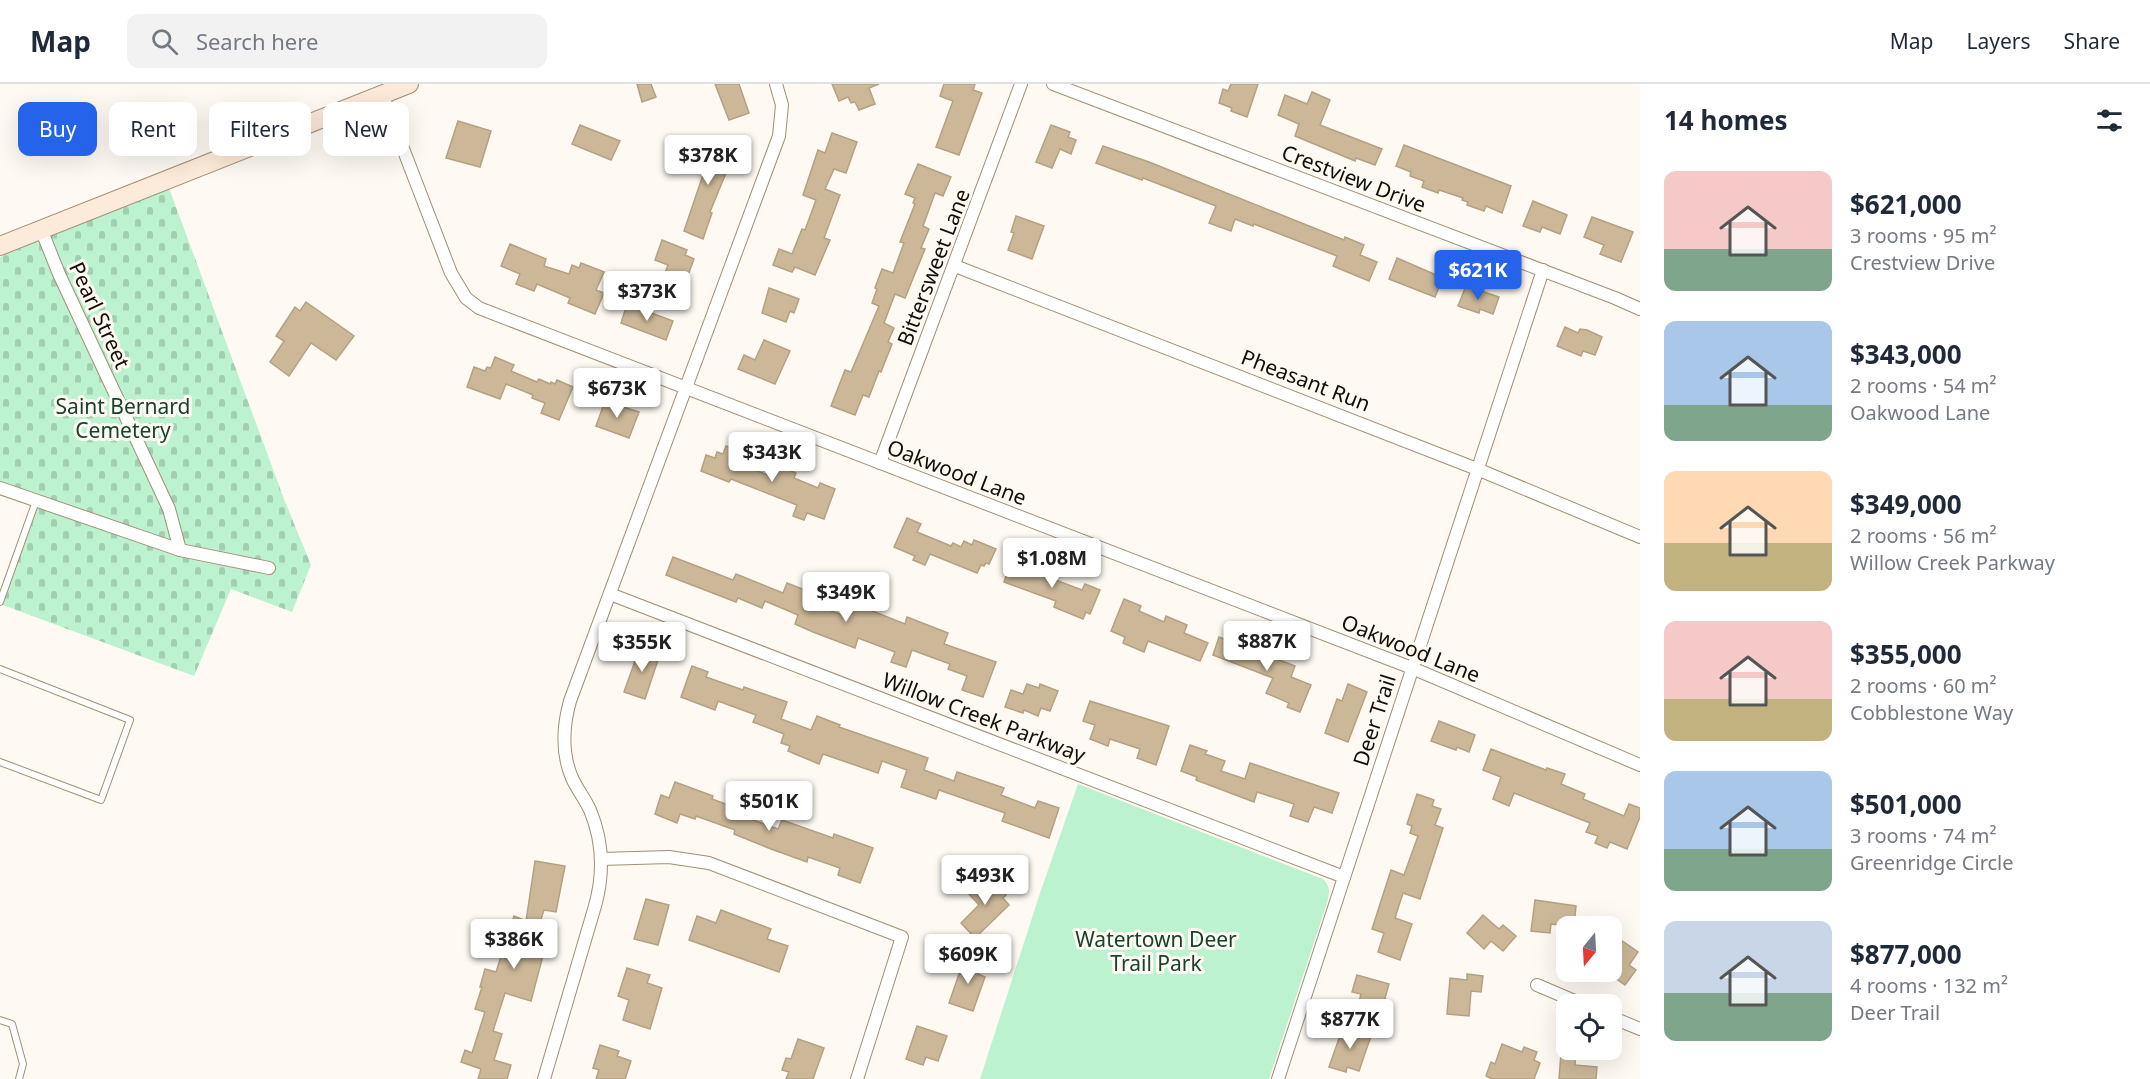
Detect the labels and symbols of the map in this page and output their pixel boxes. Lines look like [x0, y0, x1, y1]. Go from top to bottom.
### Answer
pin: $378K [666, 135, 750, 186]
street label: Crestview Drive [1278, 138, 1430, 218]
street label: Bittersweet Lane [890, 185, 976, 349]
pin: $621K [1436, 250, 1520, 301]
street label: Pearl Street [63, 257, 137, 373]
pin: $373K [605, 271, 689, 322]
street label: Pheasant Run [1237, 343, 1375, 417]
pin: $673K [575, 368, 659, 419]
park label: Saint Bernard Cemetery [56, 392, 190, 444]
pin: $343K [730, 432, 814, 483]
street label: Oakwood Lane [883, 433, 1031, 511]
pin: $1.08M [1003, 538, 1101, 589]
pin: $349K [804, 572, 888, 623]
street label: Oakwood Lane [1337, 607, 1485, 689]
pin: $887K [1225, 621, 1309, 672]
pin: $355K [600, 622, 684, 673]
street label: Willow Creek Parkway [878, 665, 1090, 769]
street label: Deer Trail [1346, 671, 1402, 769]
pin: $501K [727, 781, 811, 832]
pin: $493K [943, 855, 1027, 906]
north arrow [1556, 916, 1622, 982]
pin: $386K [472, 919, 556, 970]
park label: Watertown Deer Trail Park [1075, 925, 1237, 977]
pin: $609K [926, 934, 1010, 985]
pin: $877K [1308, 999, 1392, 1050]

